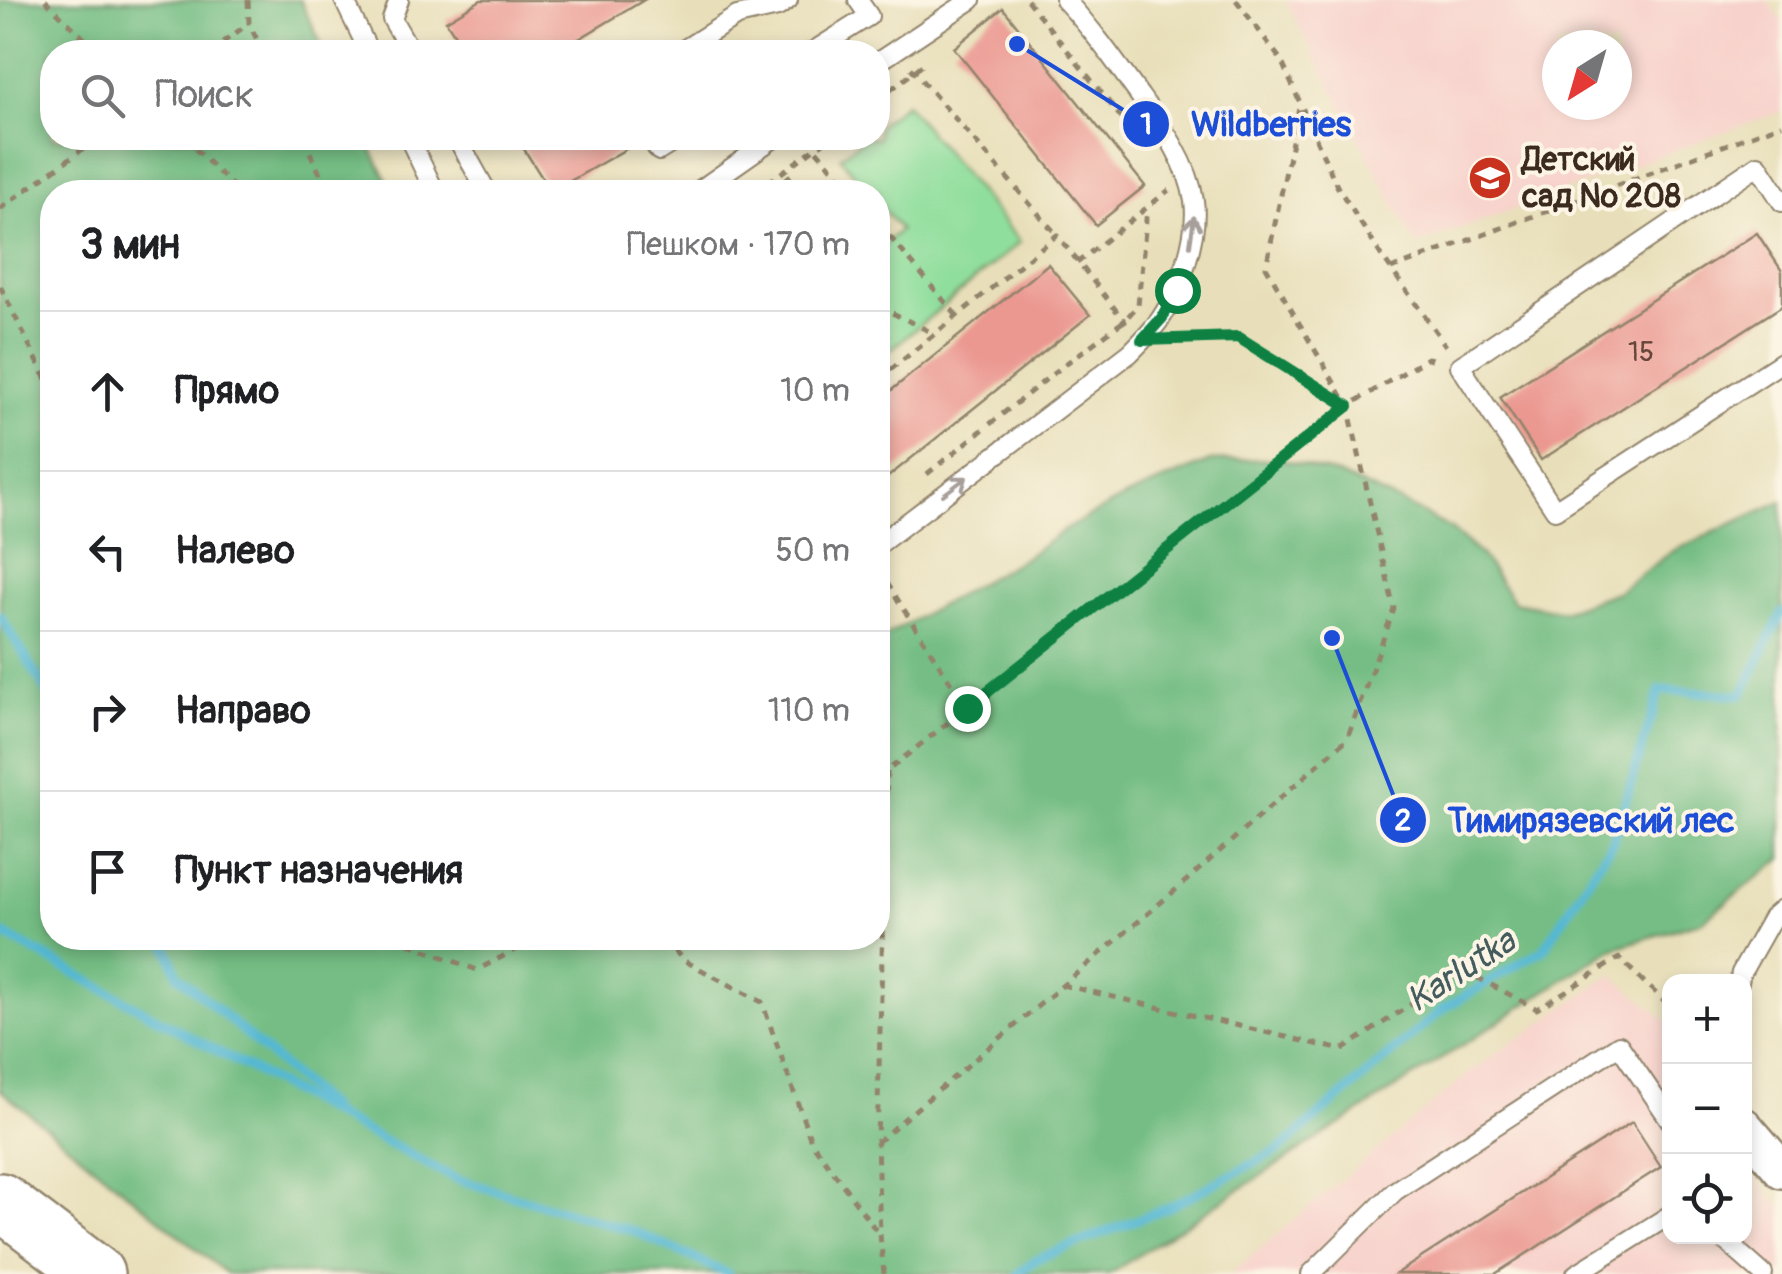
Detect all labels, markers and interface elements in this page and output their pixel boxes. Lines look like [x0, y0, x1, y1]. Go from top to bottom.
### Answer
north arrow [1542, 30, 1632, 120]
search box [40, 40, 890, 150]
icon: search [75, 68, 130, 123]
text: Поиск [155, 71, 254, 119]
callout: Wildberries [1121, 91, 1371, 156]
text: Wildberries [1191, 103, 1351, 147]
text: 1 [1140, 106, 1152, 143]
place label: Детский сад № 208 [1520, 140, 1681, 217]
school or university icon: Детский сад № 208 [1467, 155, 1513, 201]
one-way arrow [1183, 215, 1201, 248]
text: 3 мин [80, 219, 180, 271]
text: Пешком · 170 m [627, 225, 850, 265]
route start [1155, 268, 1201, 314]
house number: 15 [1628, 335, 1654, 370]
icon: ahead [80, 364, 135, 419]
text: Прямо [175, 367, 279, 415]
text: 10 m [780, 371, 850, 411]
one-way arrow [941, 476, 968, 497]
icon: left [80, 524, 135, 579]
text: Налево [175, 527, 295, 575]
text: 50 m [775, 531, 850, 571]
icon: right [80, 684, 135, 739]
route end [945, 686, 991, 732]
text: Направо [175, 687, 311, 735]
text: 110 m [768, 691, 850, 731]
callout: Тимирязевский лес [1378, 787, 1755, 852]
text: Тимирязевский лес [1447, 799, 1735, 843]
text: 2 [1395, 802, 1411, 839]
icon: arrive [80, 844, 135, 899]
text: Пункт назначения [175, 847, 463, 895]
water label: Karlutka [1398, 919, 1525, 1022]
map controls [1662, 974, 1752, 1244]
button: + [1662, 974, 1752, 1064]
button: − [1662, 1064, 1752, 1154]
button: locate [1662, 1154, 1752, 1244]

